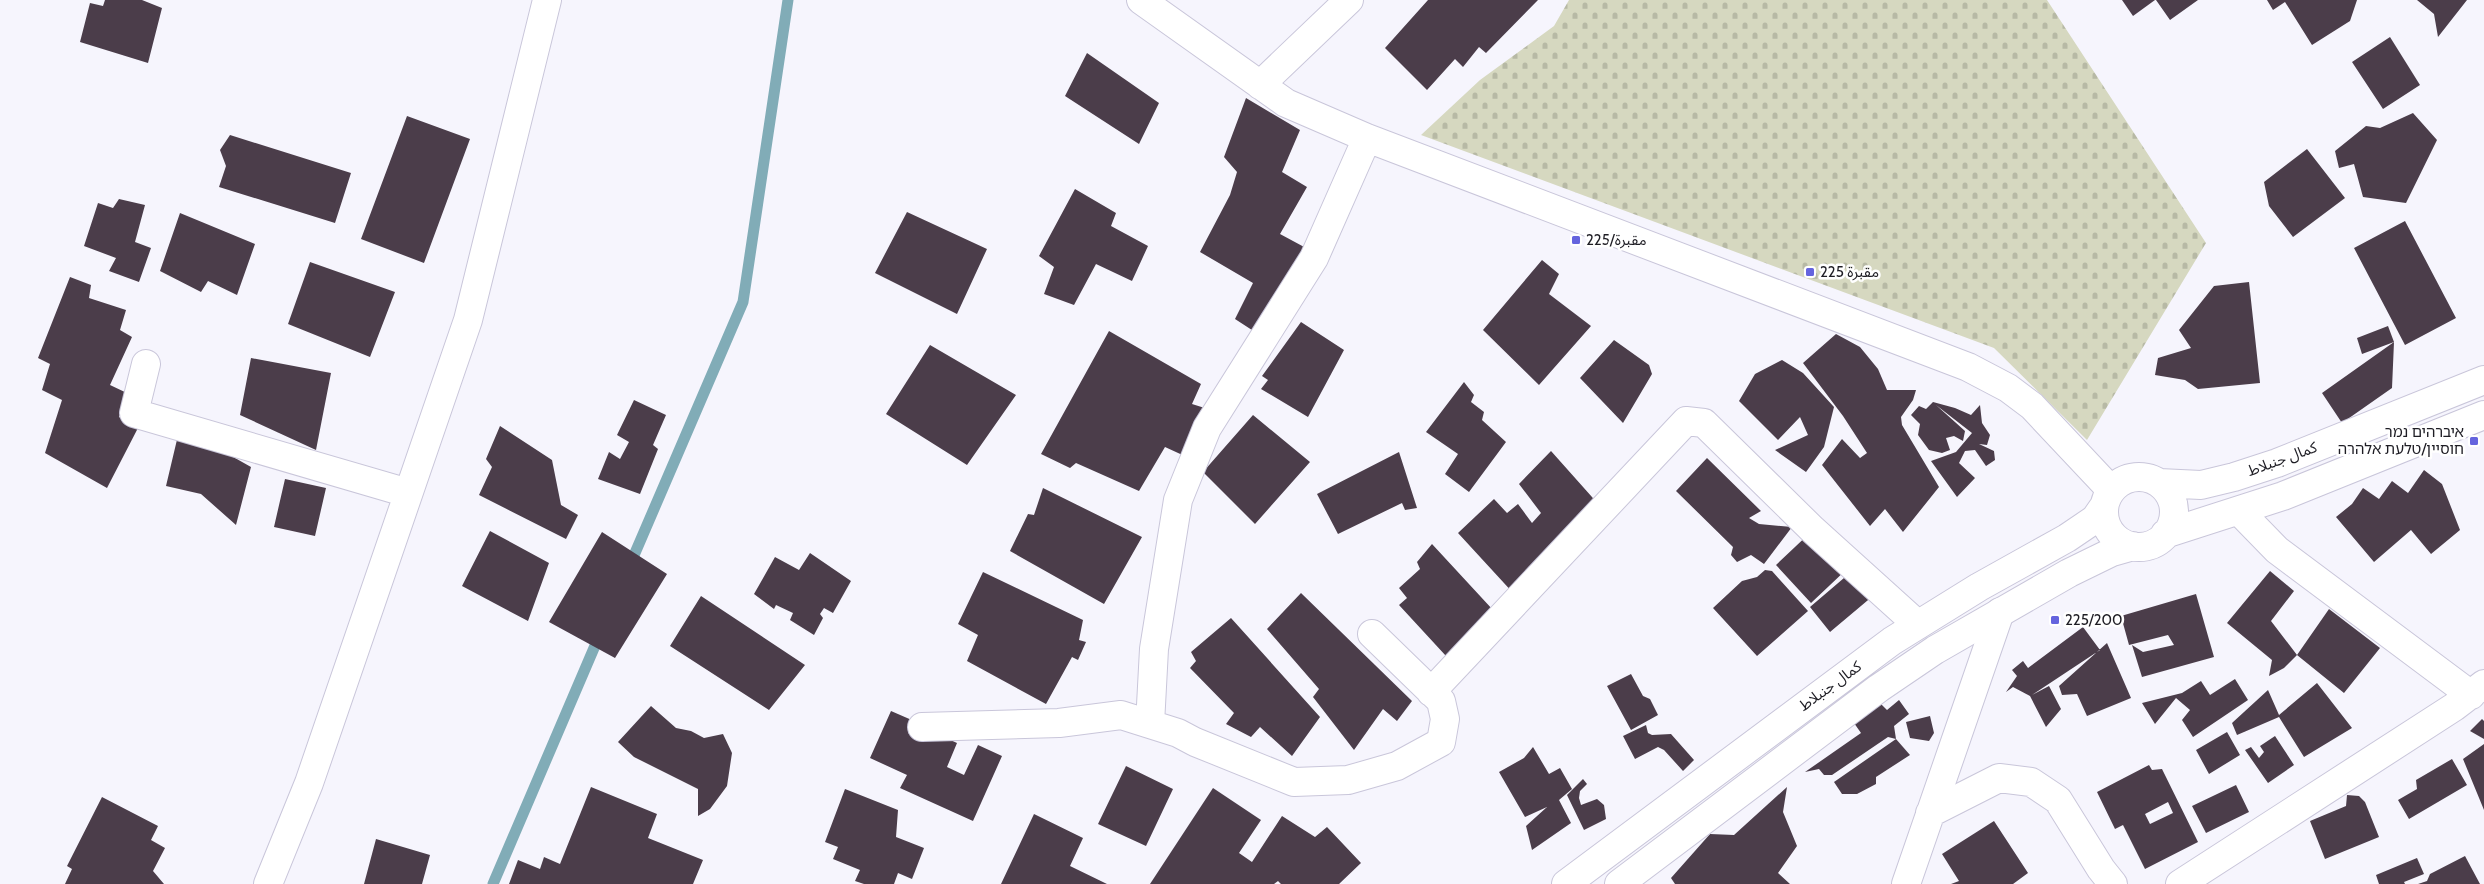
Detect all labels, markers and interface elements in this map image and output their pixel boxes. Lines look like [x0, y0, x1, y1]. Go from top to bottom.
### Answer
place label: مقبرة/225 [1586, 231, 1647, 249]
marker: مقبرة/225 [1570, 234, 1582, 246]
place label: مقبرة 225 [1820, 263, 1879, 281]
marker: مقبرة 225 [1804, 266, 1816, 278]
place label: איברהים נמר חוסיין/טלעת אלהרה [2338, 423, 2464, 458]
marker: איברהים נמר חוסיין/טלעת אלהרה [2468, 435, 2480, 447]
street label: كمال جنبلاط [2245, 438, 2320, 480]
place label: 225/200 [2065, 611, 2122, 629]
marker: 225/200 [2049, 614, 2061, 626]
street label: كمال جنبلاط [1795, 657, 1865, 715]

